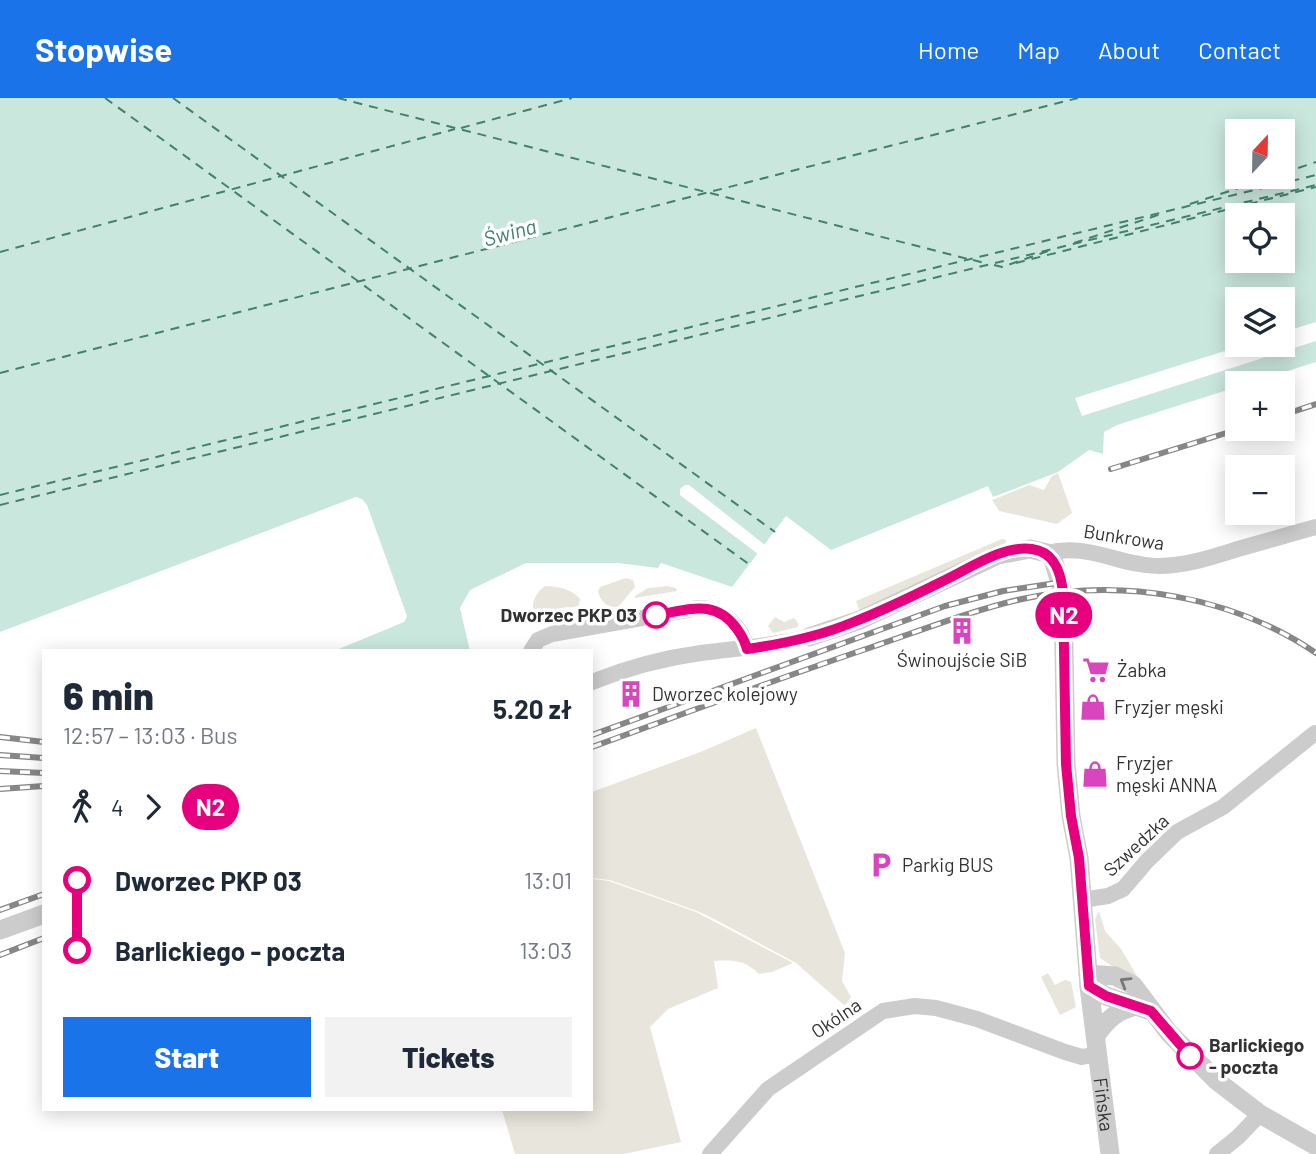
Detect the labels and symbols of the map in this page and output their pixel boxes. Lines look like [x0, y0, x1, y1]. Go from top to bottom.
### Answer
north arrow [1225, 119, 1295, 189]
water label: Świna [480, 213, 539, 251]
street label: Bunkrowa [1082, 519, 1166, 554]
line badge: N2 [1032, 592, 1096, 638]
marker: Dworzec PKP 03 [643, 602, 669, 628]
place label: Dworzec PKP 03 [500, 603, 637, 626]
building icon: Świnoujście SiB [947, 616, 977, 646]
place label: Świnoujście SiB [897, 648, 1027, 671]
supermarket icon: Żabka [1081, 655, 1111, 685]
place label: Żabka [1117, 658, 1167, 681]
building icon: Dworzec kolejowy [616, 679, 646, 709]
place label: Dworzec kolejowy [652, 682, 798, 705]
shop icon: Fryzjer męski [1078, 692, 1108, 722]
place label: Fryzjer męski [1114, 695, 1224, 718]
place label: Fryzjer męski ANNA [1116, 751, 1217, 796]
shop icon: Fryzjer męski ANNA [1080, 759, 1110, 789]
street label: Szwedzka [1098, 809, 1173, 881]
parking icon: Parkig BUS [866, 850, 896, 880]
place label: Parkig BUS [902, 853, 993, 876]
one-way arrow [1120, 977, 1133, 990]
street label: Okólna [806, 993, 865, 1043]
place label: Barlickiego - poczta [1209, 1033, 1304, 1078]
marker: Barlickiego - poczta [1177, 1043, 1203, 1069]
street label: Fińska [1090, 1076, 1119, 1133]

